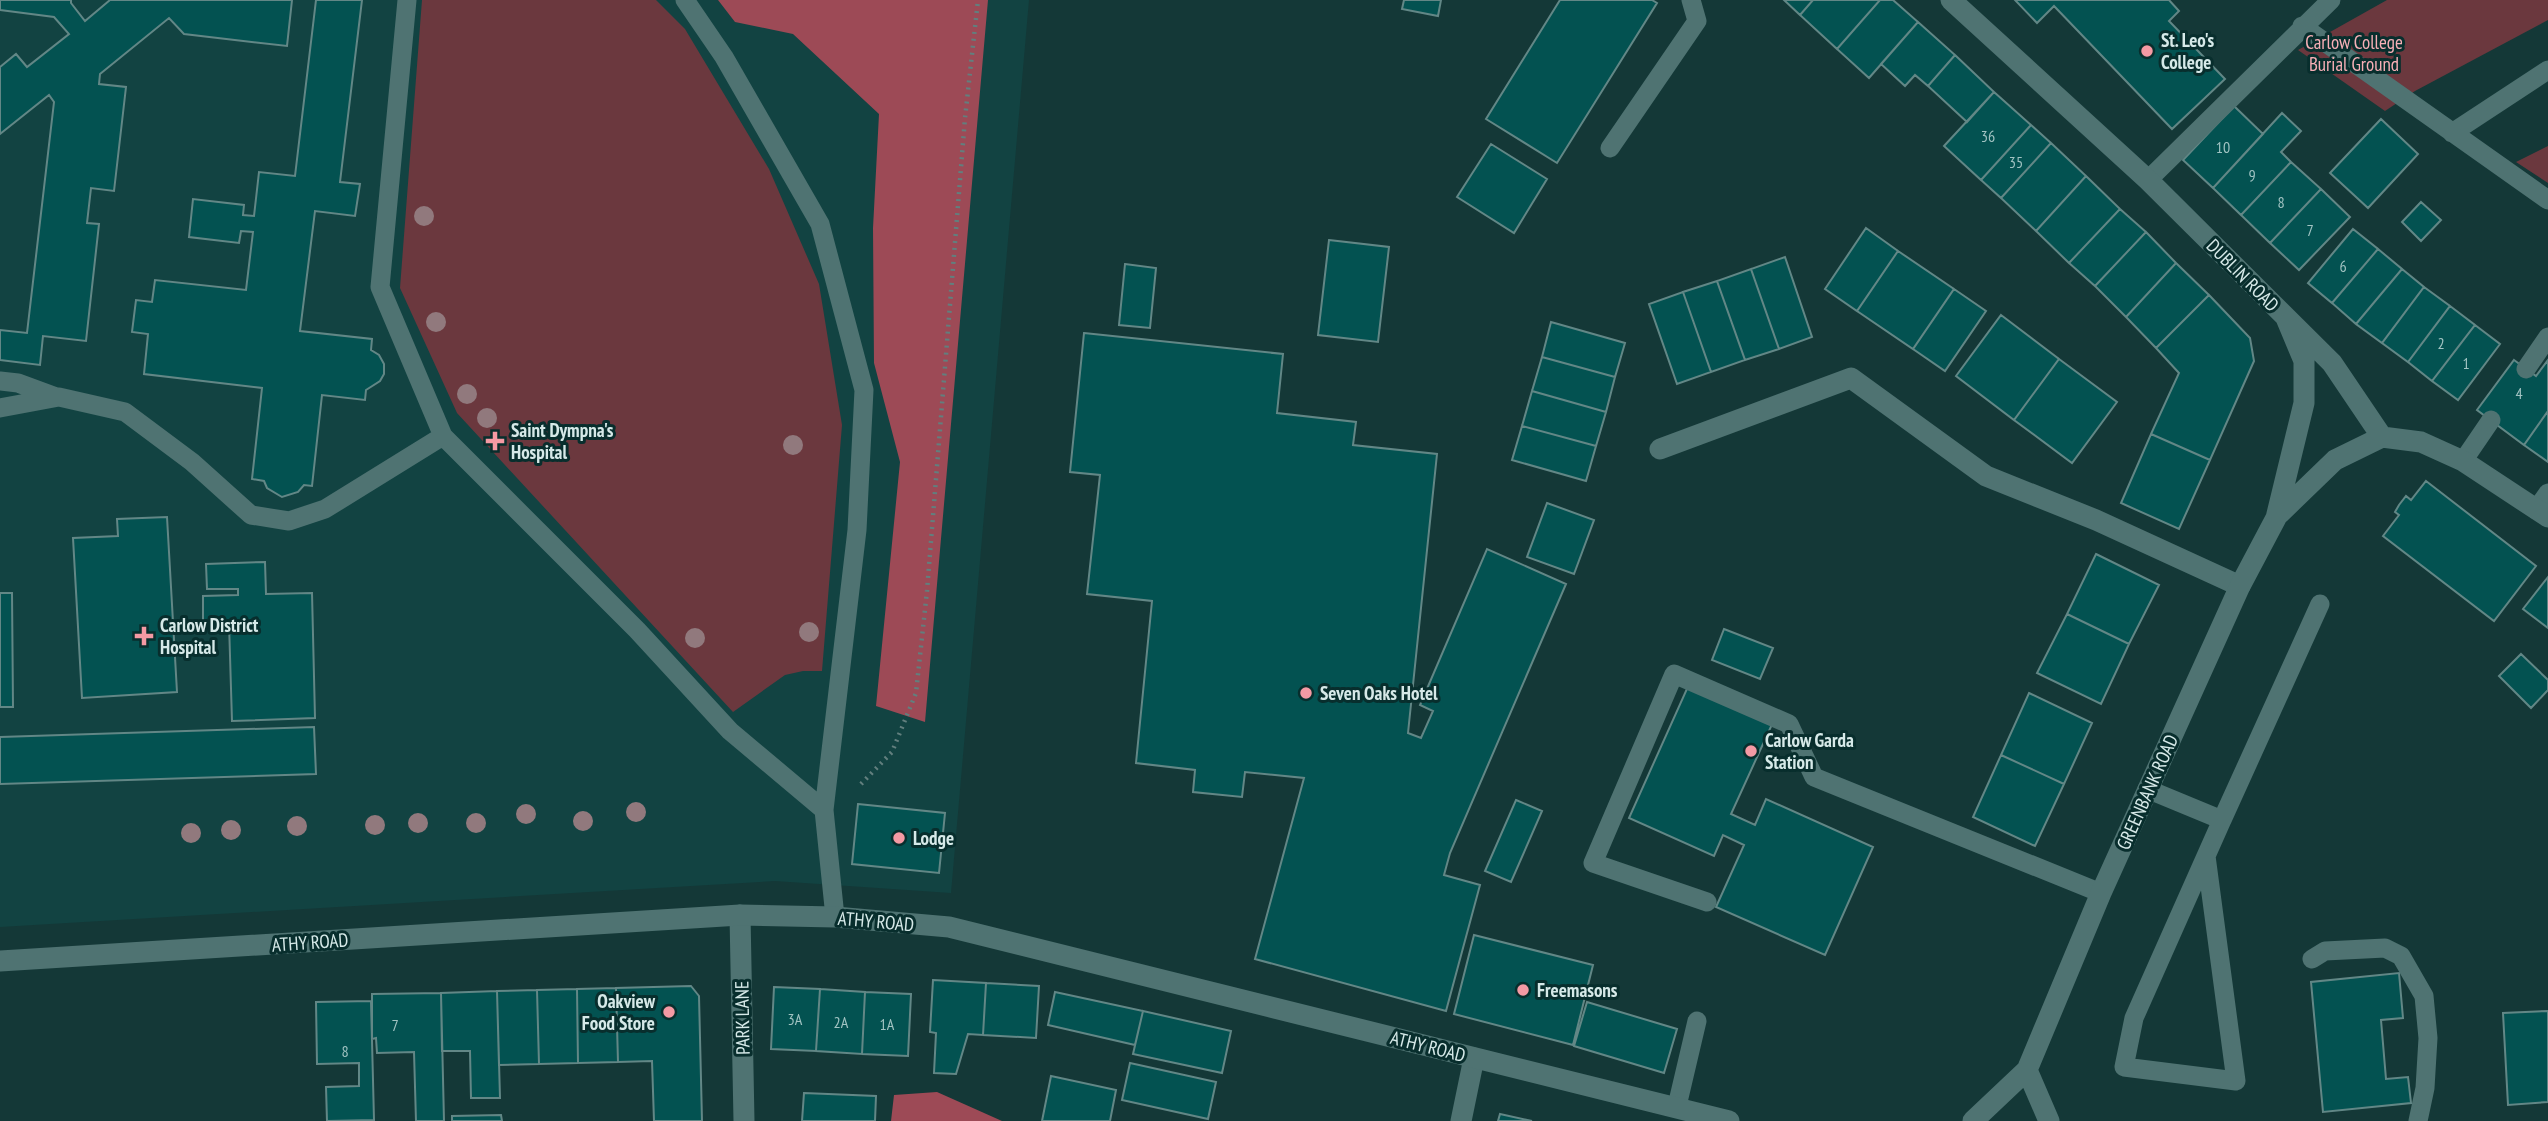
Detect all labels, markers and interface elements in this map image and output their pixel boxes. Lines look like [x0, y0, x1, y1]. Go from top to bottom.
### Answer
place label: St. Leo's College [2161, 28, 2215, 74]
park label: Carlow College Burial Ground [2305, 30, 2403, 76]
marker: St. Leo's College [2139, 43, 2155, 59]
house number: 36 [1981, 126, 1995, 146]
house number: 10 [2216, 137, 2230, 157]
house number: 35 [2009, 152, 2023, 172]
house number: 9 [2248, 165, 2256, 185]
house number: 8 [2277, 192, 2285, 212]
house number: 7 [2306, 220, 2314, 240]
street label: DUBLIN ROAD [2202, 234, 2284, 316]
house number: 6 [2339, 256, 2347, 276]
house number: 2 [2437, 333, 2445, 353]
house number: 1 [2462, 353, 2470, 373]
house number: 4 [2515, 383, 2523, 403]
place label: Saint Dympna's Hospital [511, 418, 614, 464]
marker: Saint Dympna's Hospital [485, 431, 505, 451]
place label: Carlow District Hospital [160, 613, 259, 659]
marker: Carlow District Hospital [134, 626, 154, 646]
place label: Seven Oaks Hotel [1320, 681, 1438, 705]
marker: Seven Oaks Hotel [1298, 685, 1314, 701]
place label: Carlow Garda Station [1765, 728, 1854, 774]
street label: GREENBANK ROAD [2111, 731, 2183, 853]
marker: Carlow Garda Station [1743, 743, 1759, 759]
place label: Lodge [913, 826, 954, 850]
marker: Lodge [891, 830, 907, 846]
street label: ATHY ROAD [837, 906, 915, 936]
street label: ATHY ROAD [271, 927, 349, 957]
place label: Freemasons [1537, 978, 1618, 1002]
street label: PARK LANE [729, 981, 755, 1055]
marker: Freemasons [1515, 982, 1531, 998]
place label: Oakview Food Store [582, 989, 656, 1035]
marker: Oakview Food Store [661, 1004, 677, 1020]
house number: 3A [788, 1009, 803, 1029]
house number: 2A [834, 1012, 849, 1032]
house number: 1A [880, 1014, 895, 1034]
house number: 7 [391, 1015, 399, 1035]
street label: ATHY ROAD [1388, 1025, 1468, 1067]
house number: 8 [341, 1041, 349, 1061]

